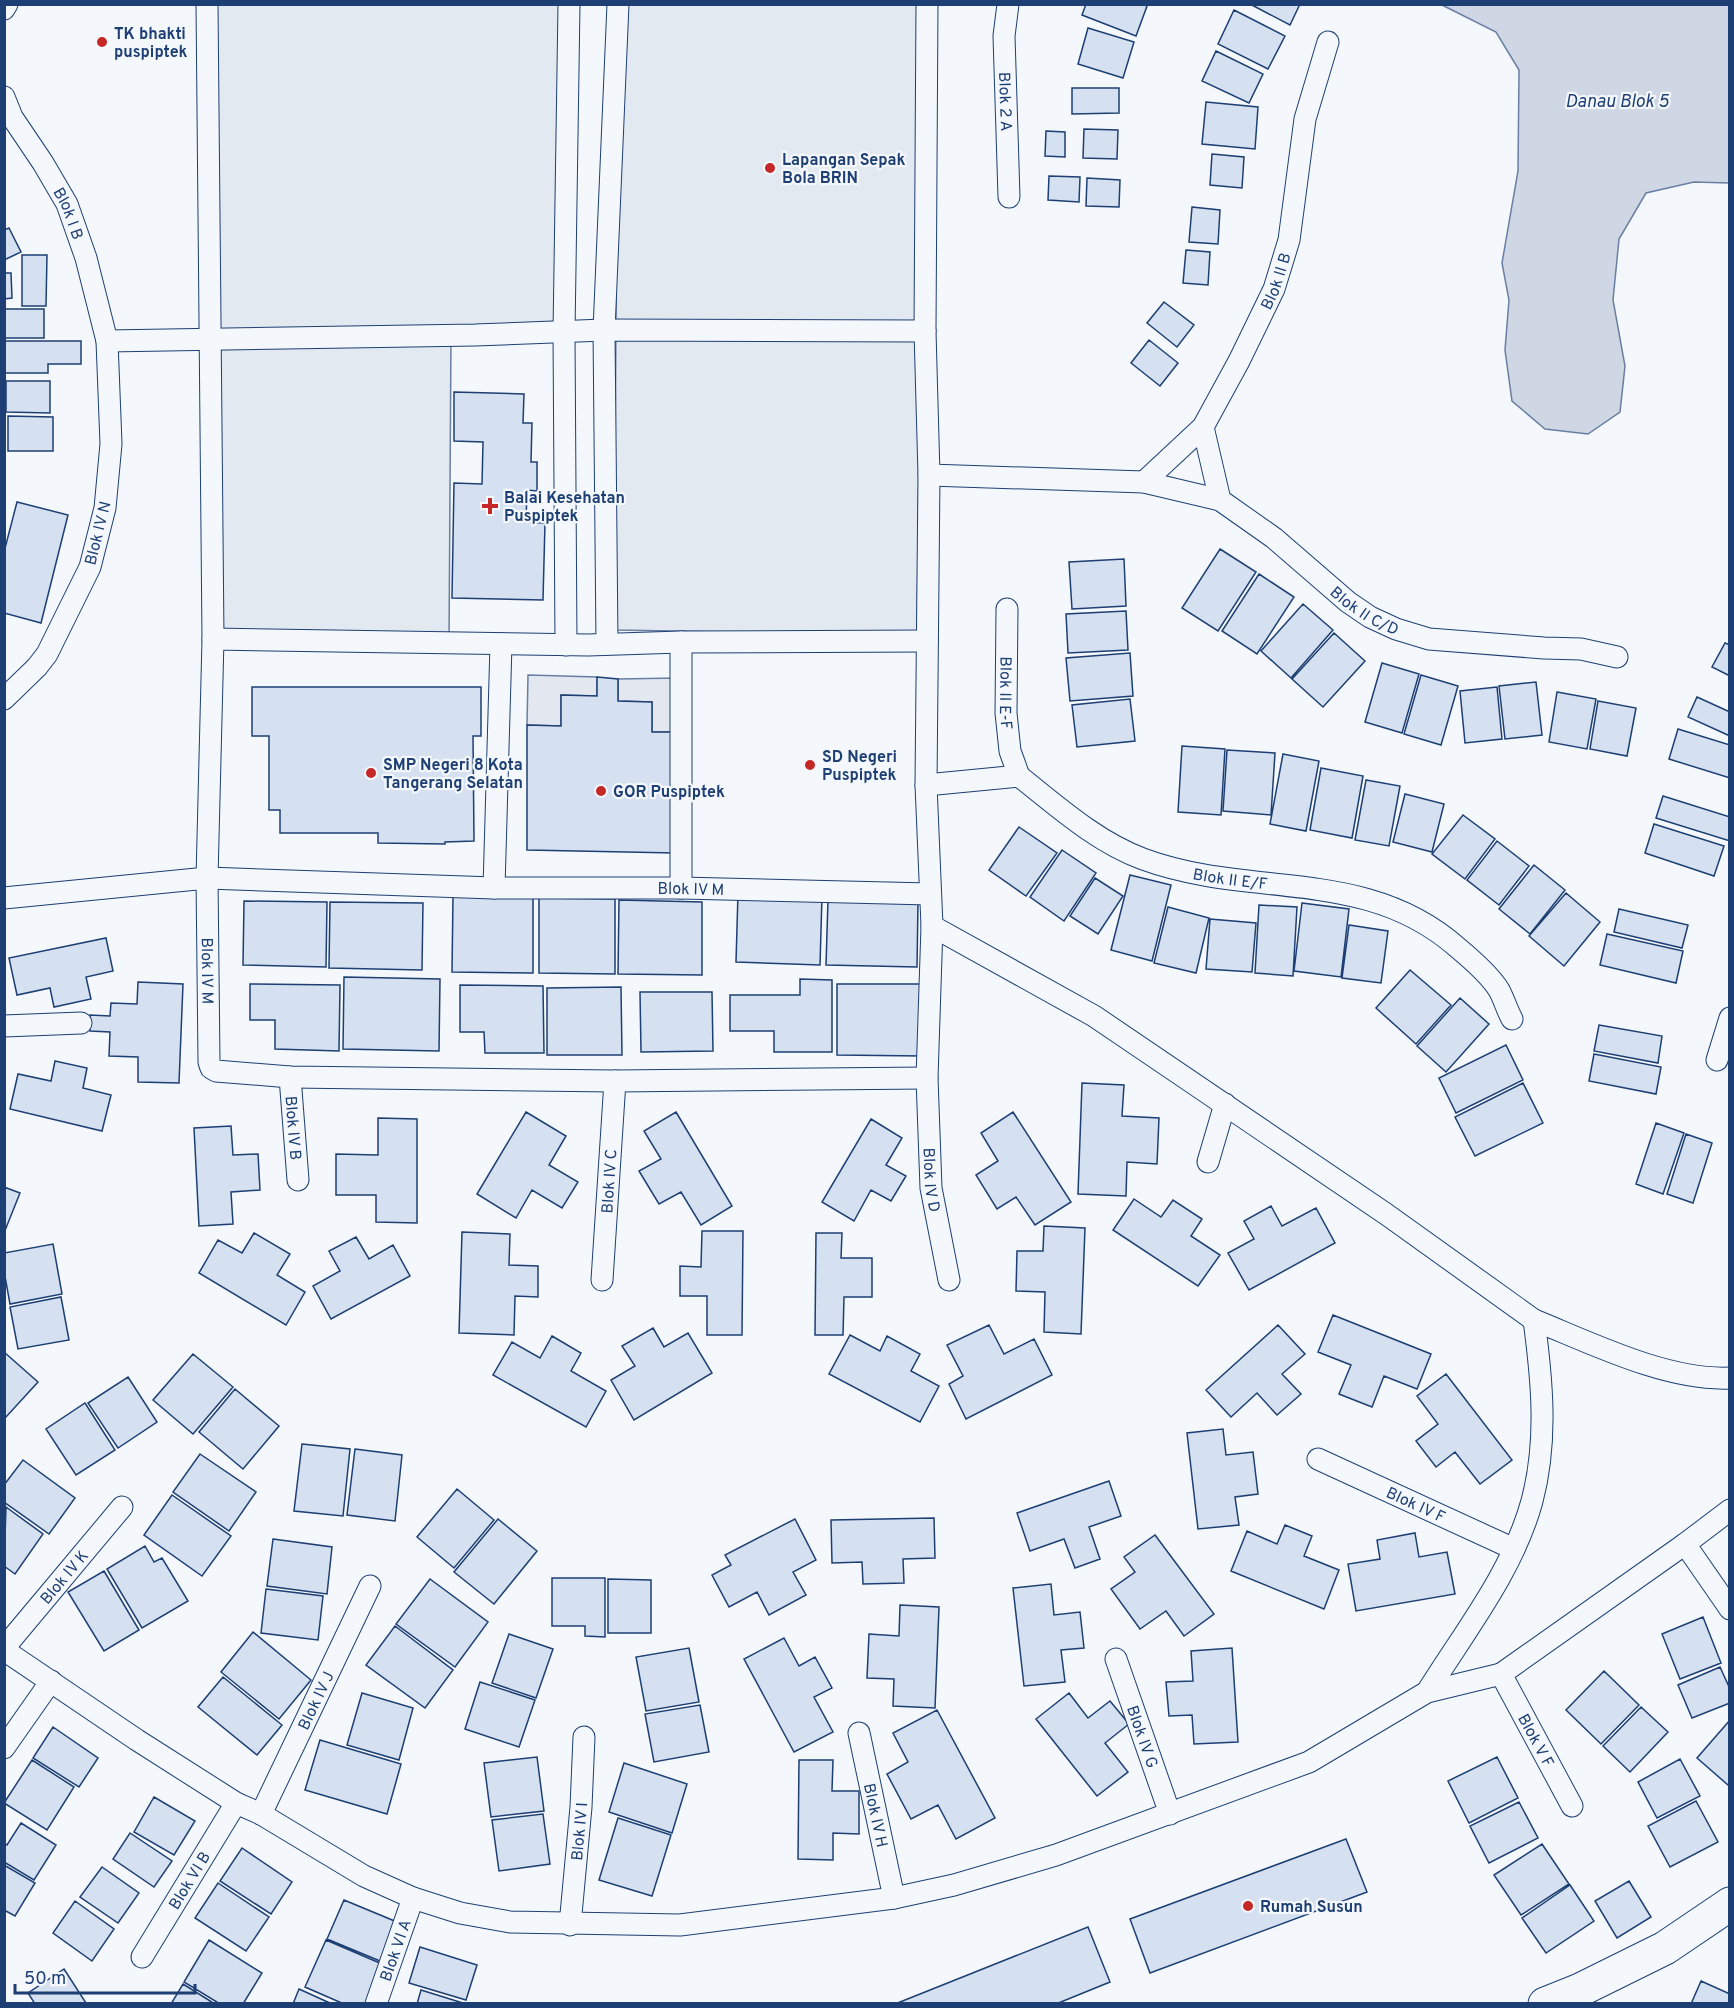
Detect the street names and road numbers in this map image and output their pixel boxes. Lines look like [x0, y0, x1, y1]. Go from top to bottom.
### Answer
street label: Blok 2 A [993, 72, 1015, 132]
street label: Blok I B [48, 185, 87, 243]
street label: Blok II B [1257, 251, 1297, 314]
street label: Blok IV N [81, 499, 117, 568]
street label: Blok II C/D [1325, 583, 1401, 641]
street label: Blok II E-F [994, 656, 1016, 731]
street label: Blok II E/F [1191, 865, 1268, 895]
street label: Blok IV M [657, 880, 724, 901]
street label: Blok IV M [196, 937, 216, 1004]
street label: Blok IV B [279, 1095, 304, 1161]
street label: Blok IV D [918, 1147, 944, 1214]
street label: Blok IV C [598, 1149, 623, 1214]
street label: Blok IV F [1383, 1484, 1448, 1528]
street label: Blok IV K [37, 1547, 94, 1609]
street label: Blok IV J [295, 1669, 340, 1734]
street label: Blok IV G [1121, 1703, 1161, 1771]
street label: Blok V F [1512, 1711, 1557, 1771]
street label: Blok IV H [858, 1782, 891, 1850]
street label: Blok IV I [568, 1802, 593, 1862]
street label: Blok VI B [165, 1848, 216, 1914]
street label: Blok VI A [377, 1917, 417, 1984]

